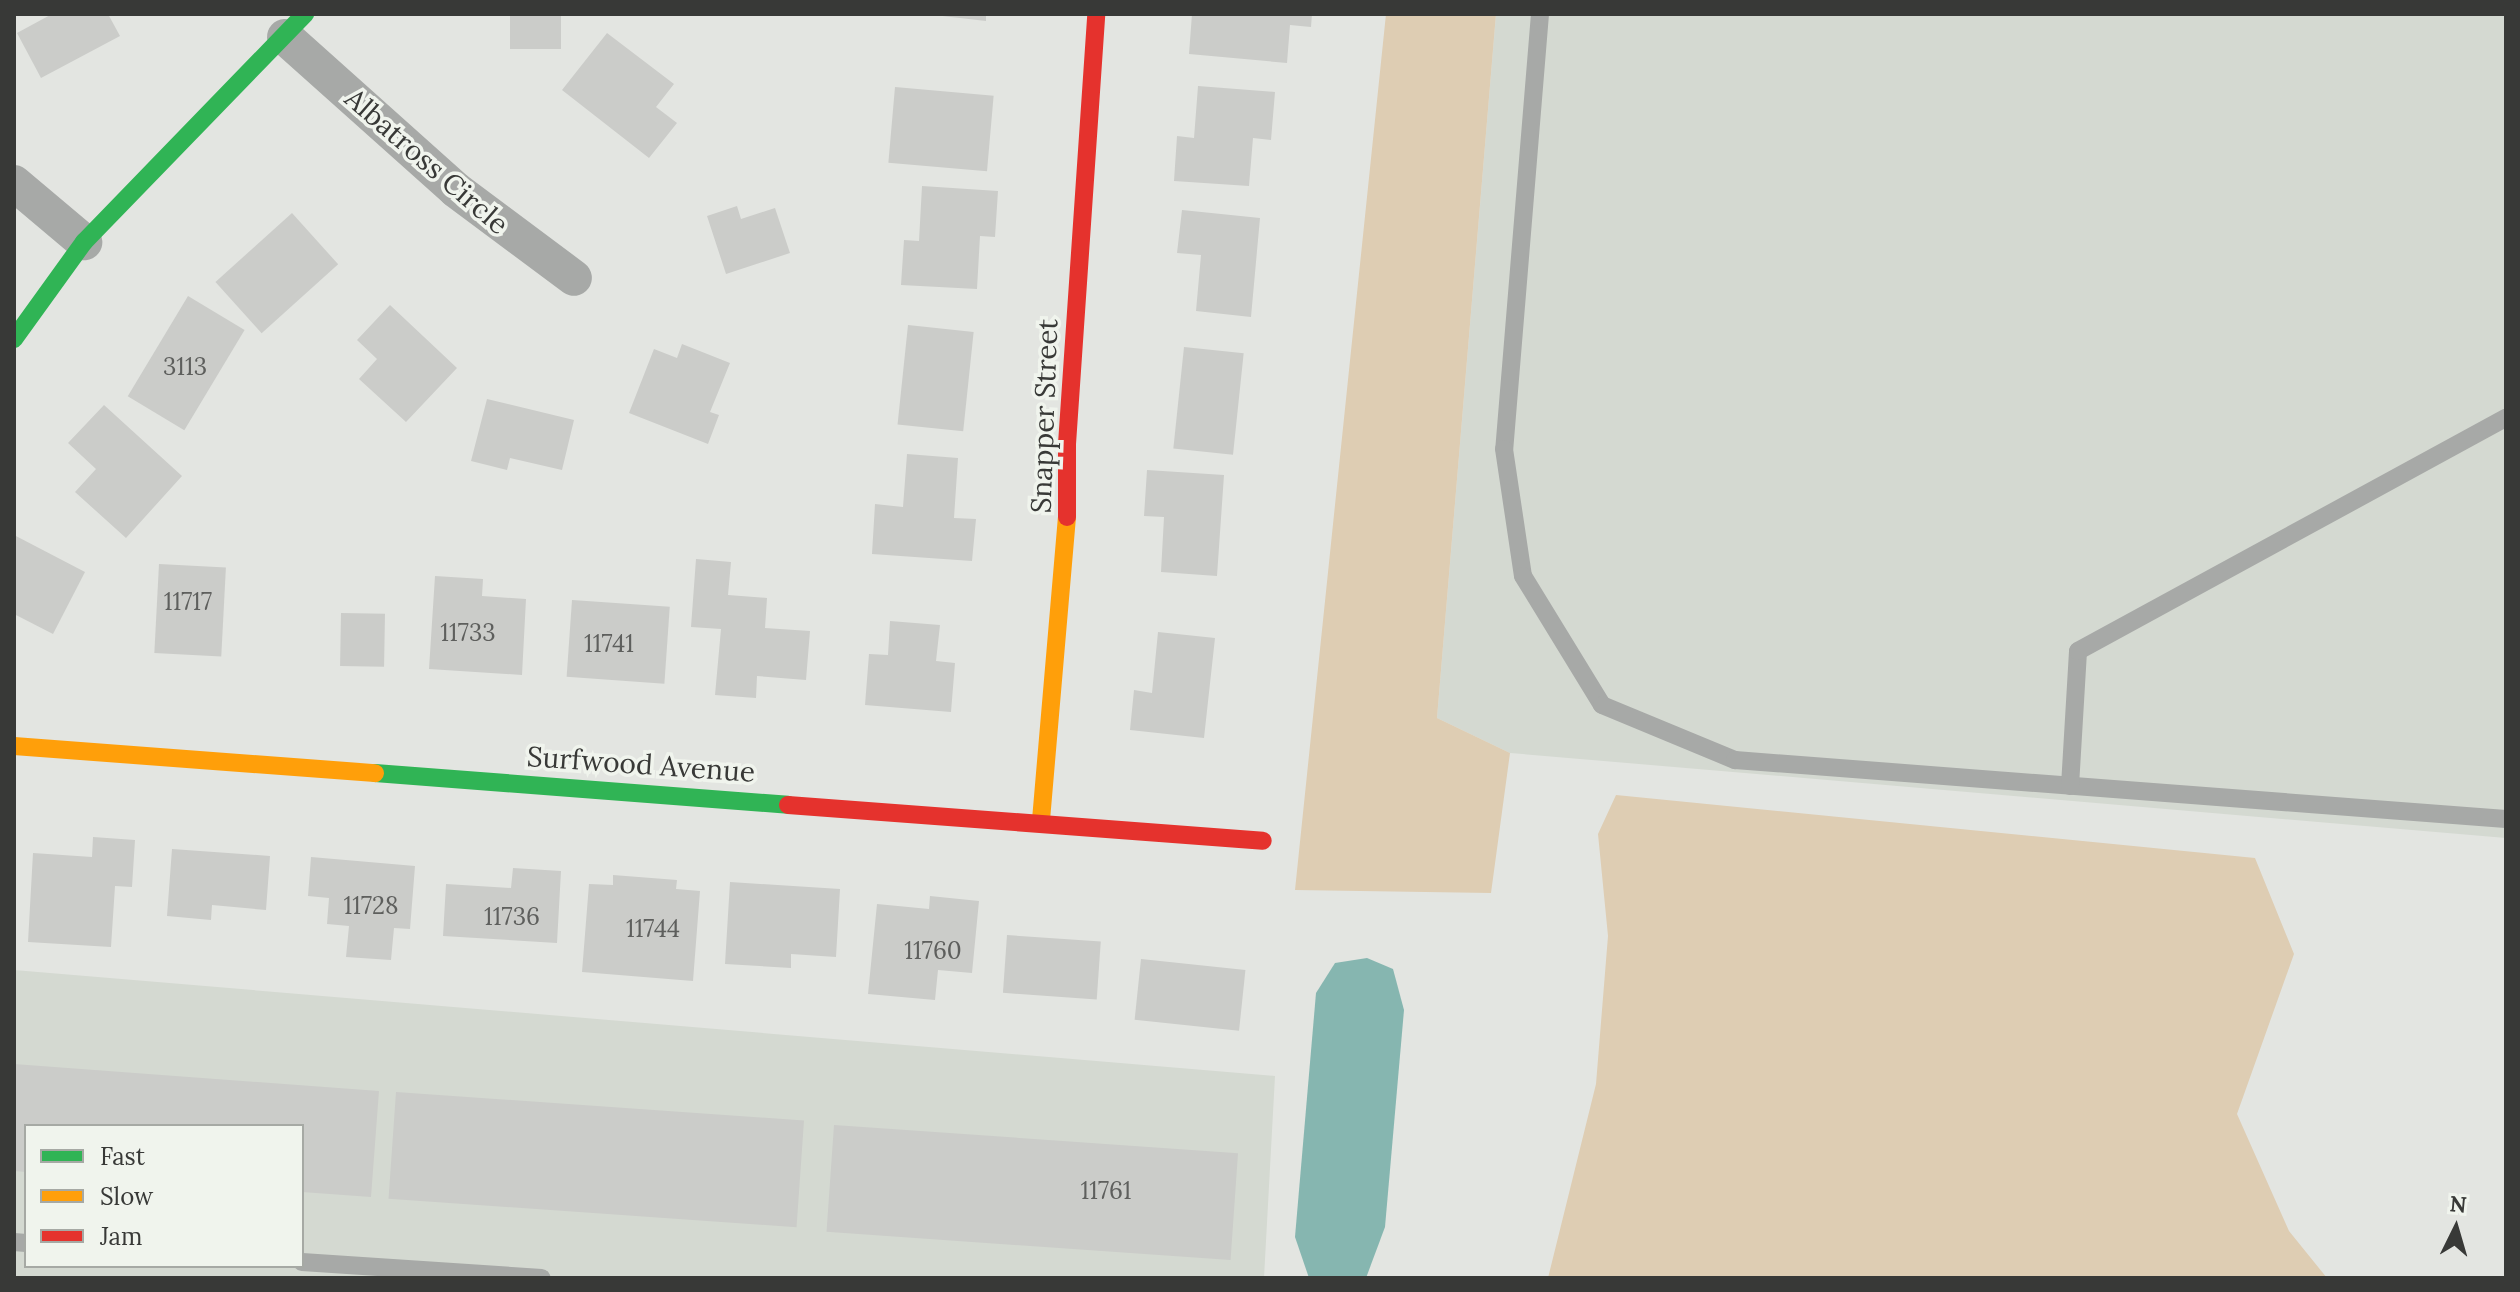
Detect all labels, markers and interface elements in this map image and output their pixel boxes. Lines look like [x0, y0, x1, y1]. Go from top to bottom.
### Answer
street label: Albatross Circle [339, 81, 515, 241]
street label: Snapper Street [1024, 318, 1064, 514]
house number: 3113 [163, 353, 207, 381]
house number: 11717 [164, 588, 212, 616]
house number: 11733 [440, 619, 496, 647]
house number: 11741 [584, 630, 634, 658]
street label: Surfwood Avenue [526, 739, 756, 789]
house number: 11728 [344, 892, 398, 920]
house number: 11736 [484, 903, 540, 931]
house number: 11744 [626, 915, 680, 943]
house number: 11760 [904, 937, 962, 965]
legend [24, 1124, 304, 1268]
text: Fast [100, 1141, 145, 1172]
house number: 11761 [1080, 1177, 1132, 1205]
text: Slow [100, 1181, 153, 1212]
north arrow [2416, 1188, 2496, 1268]
text: N [2448, 1189, 2468, 1219]
text: Jam [100, 1221, 142, 1252]

